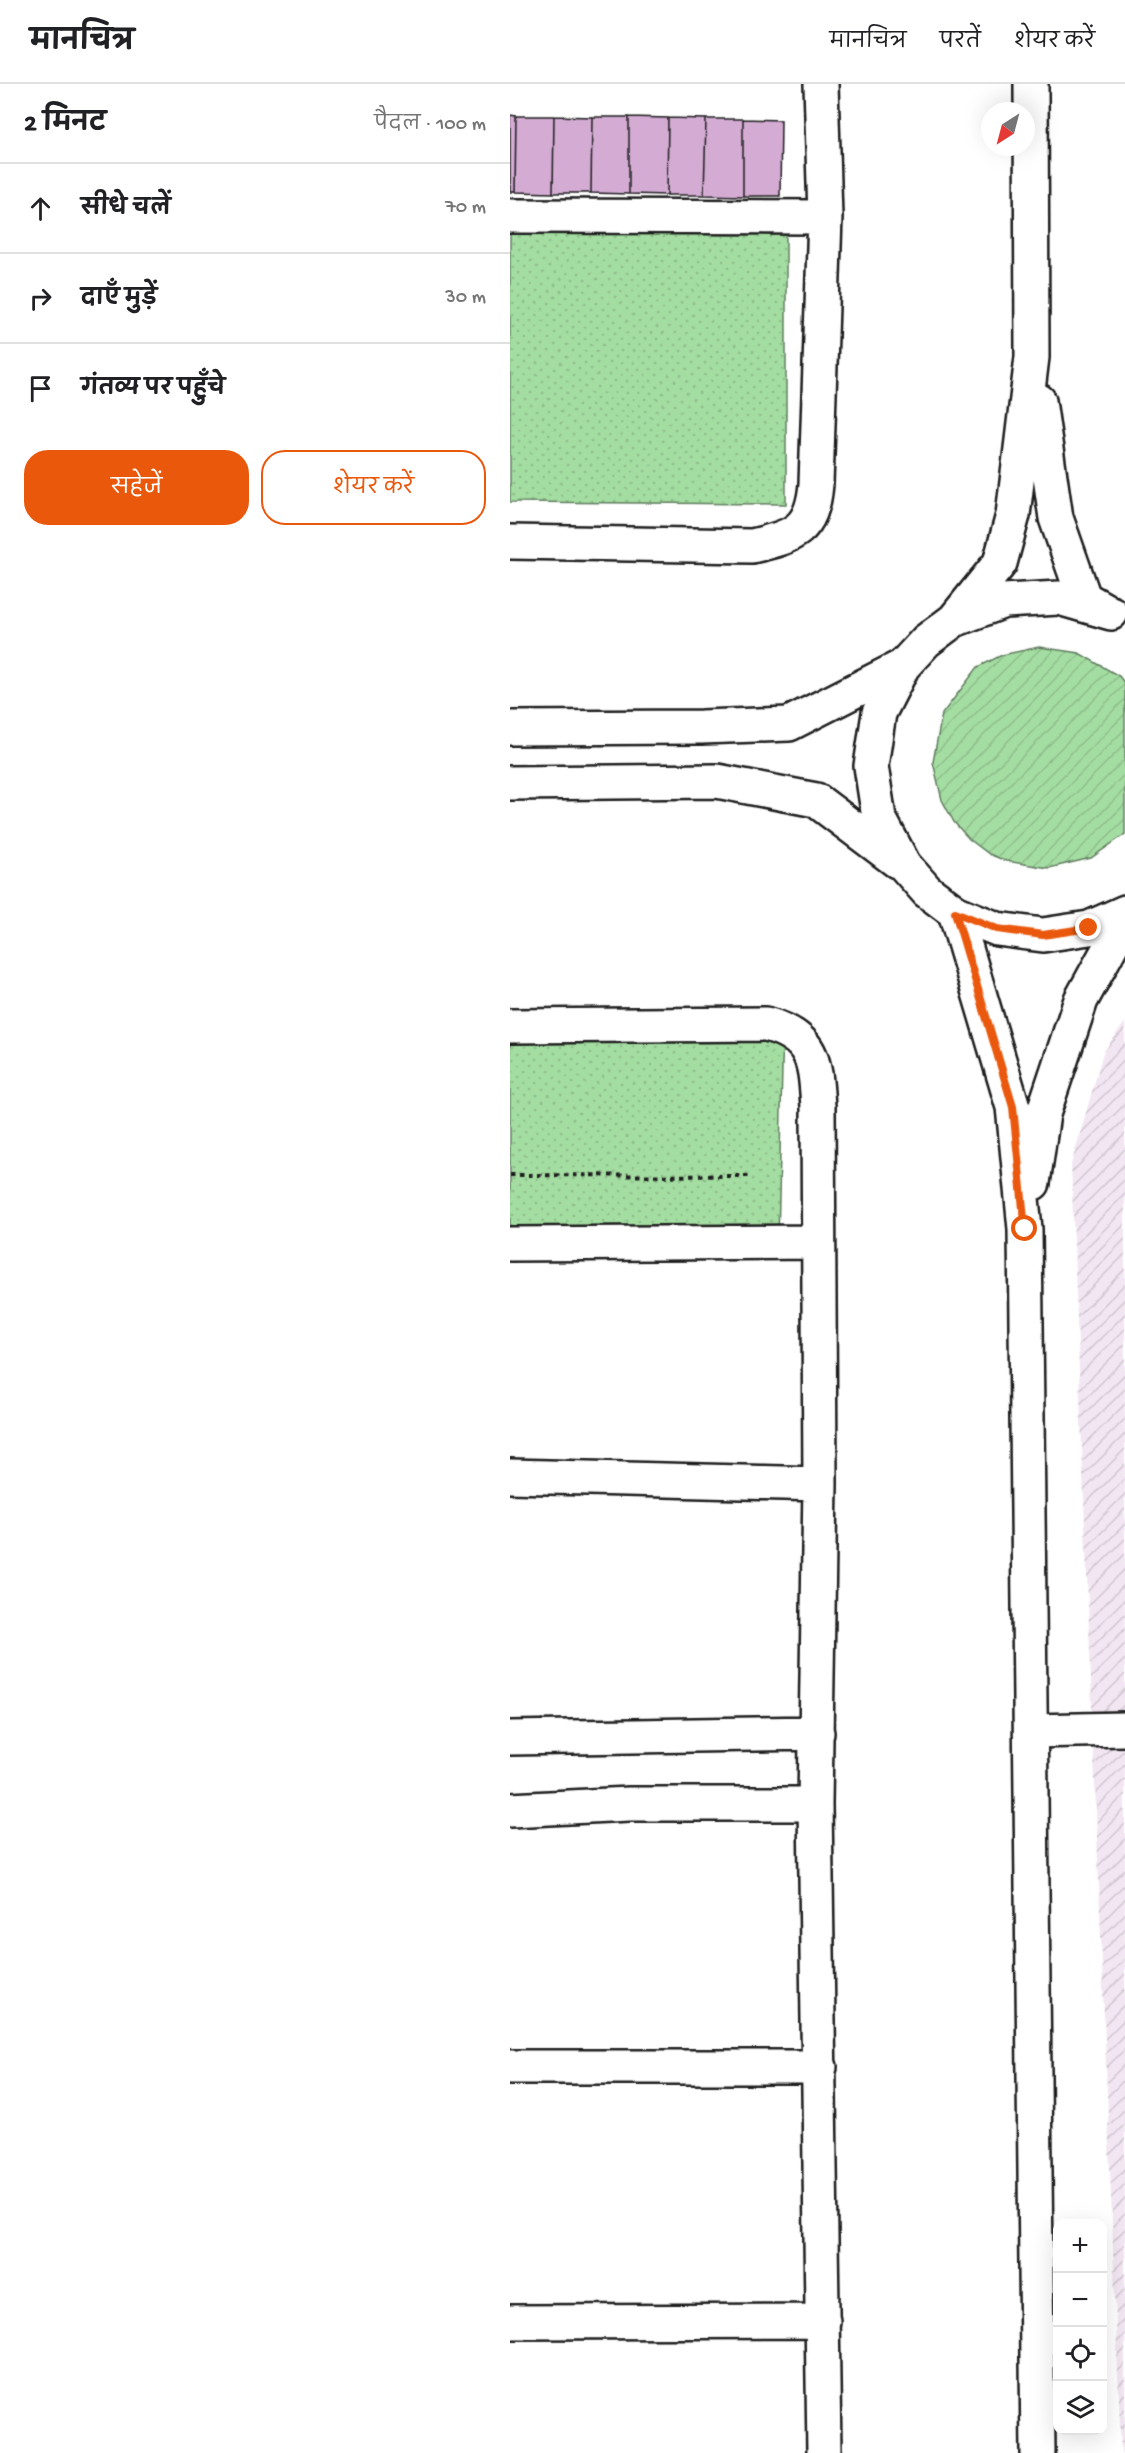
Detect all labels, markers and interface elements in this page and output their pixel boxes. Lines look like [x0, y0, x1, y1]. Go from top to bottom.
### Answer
text: मानचित्र [30, 27, 134, 60]
text: मानचित्र [829, 31, 906, 56]
text: परतें [939, 31, 981, 56]
text: शेयर करें [1014, 31, 1095, 56]
north arrow [981, 102, 1035, 156]
text: 2 मिनट [24, 110, 106, 141]
text: पैदल · 100 m [374, 114, 486, 137]
icon: ahead [24, 192, 57, 225]
text: सीधे चलें [81, 197, 171, 223]
text: 70 m [445, 197, 486, 220]
icon: right [24, 282, 57, 315]
text: दाएँ मुड़ें [81, 287, 157, 313]
text: 30 m [445, 287, 486, 310]
icon: arrive [24, 372, 57, 405]
text: गंतव्य पर पहुँचे [81, 377, 225, 403]
button: सहेजें [24, 450, 249, 525]
button: शेयर करें [261, 450, 486, 525]
route end [1075, 914, 1101, 940]
route start [1011, 1215, 1037, 1241]
map controls [1053, 2219, 1107, 2435]
button: + [1053, 2219, 1107, 2273]
button: − [1053, 2273, 1107, 2327]
button: locate [1053, 2327, 1107, 2381]
button: layers [1053, 2381, 1107, 2435]

